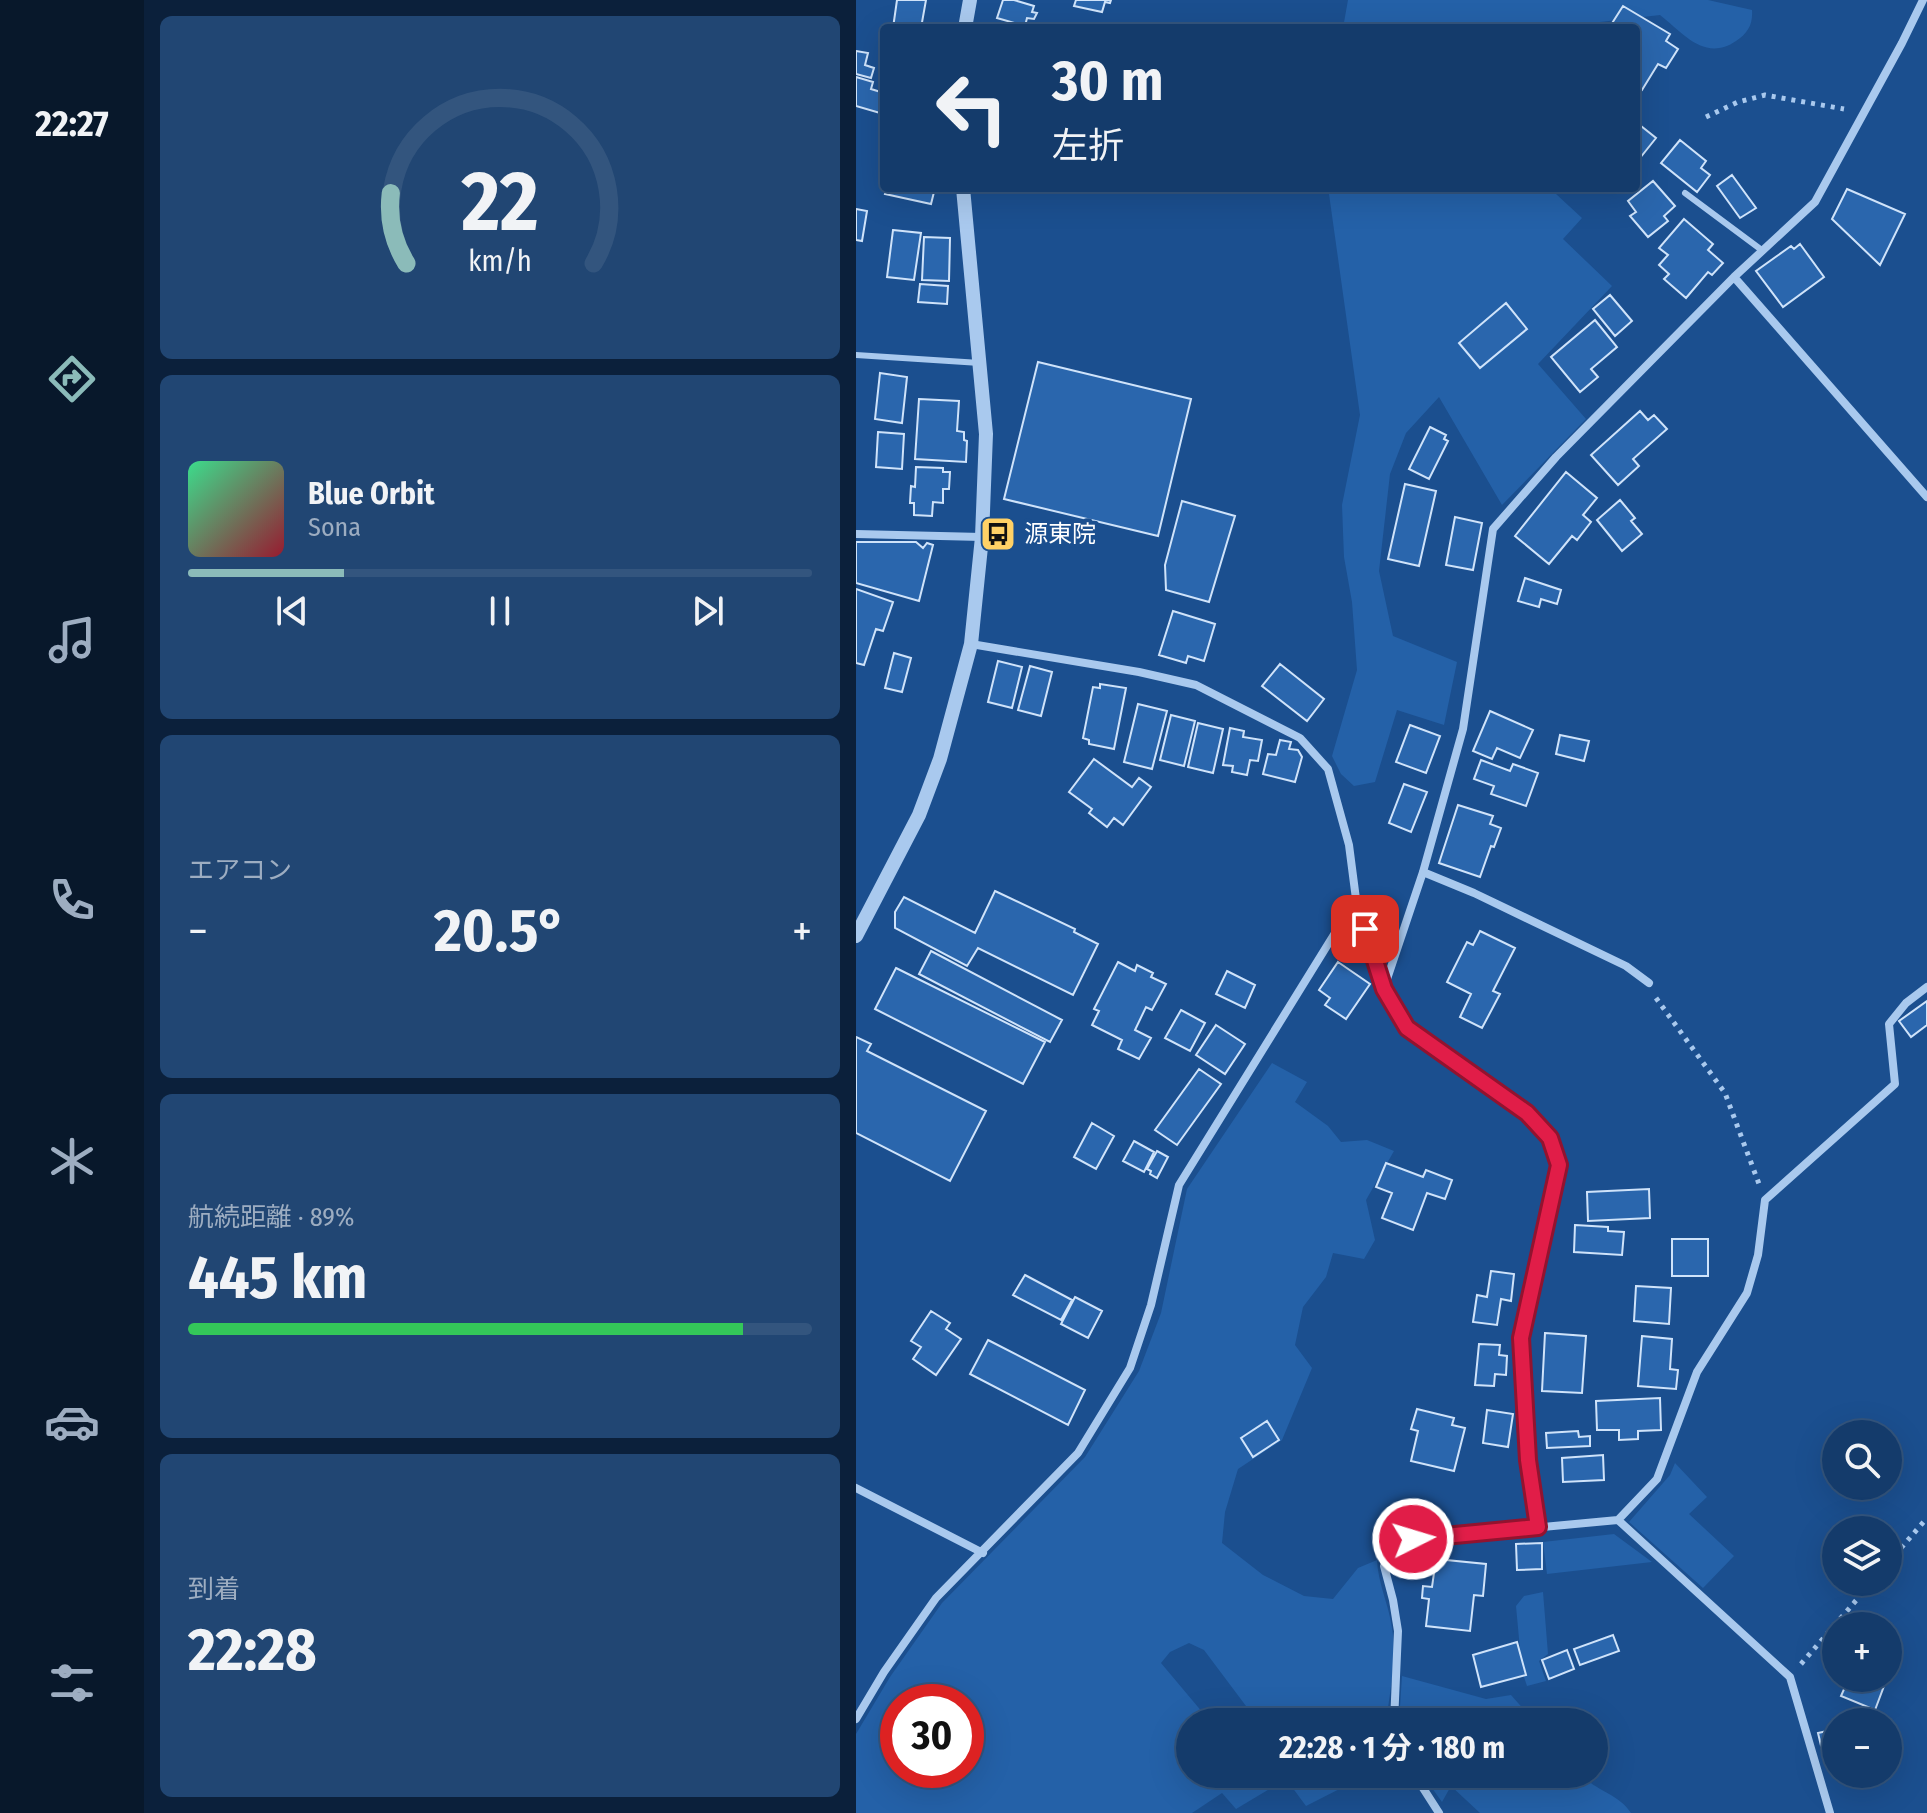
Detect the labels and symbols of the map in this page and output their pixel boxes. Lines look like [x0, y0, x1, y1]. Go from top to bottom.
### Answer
bus stop icon: 源東院 [979, 515, 1017, 553]
place label: 源東院 [1024, 520, 1096, 548]
pin [1331, 895, 1399, 963]
position arrow [1371, 1497, 1455, 1581]
speed limit sign: 30 [880, 1684, 984, 1788]

